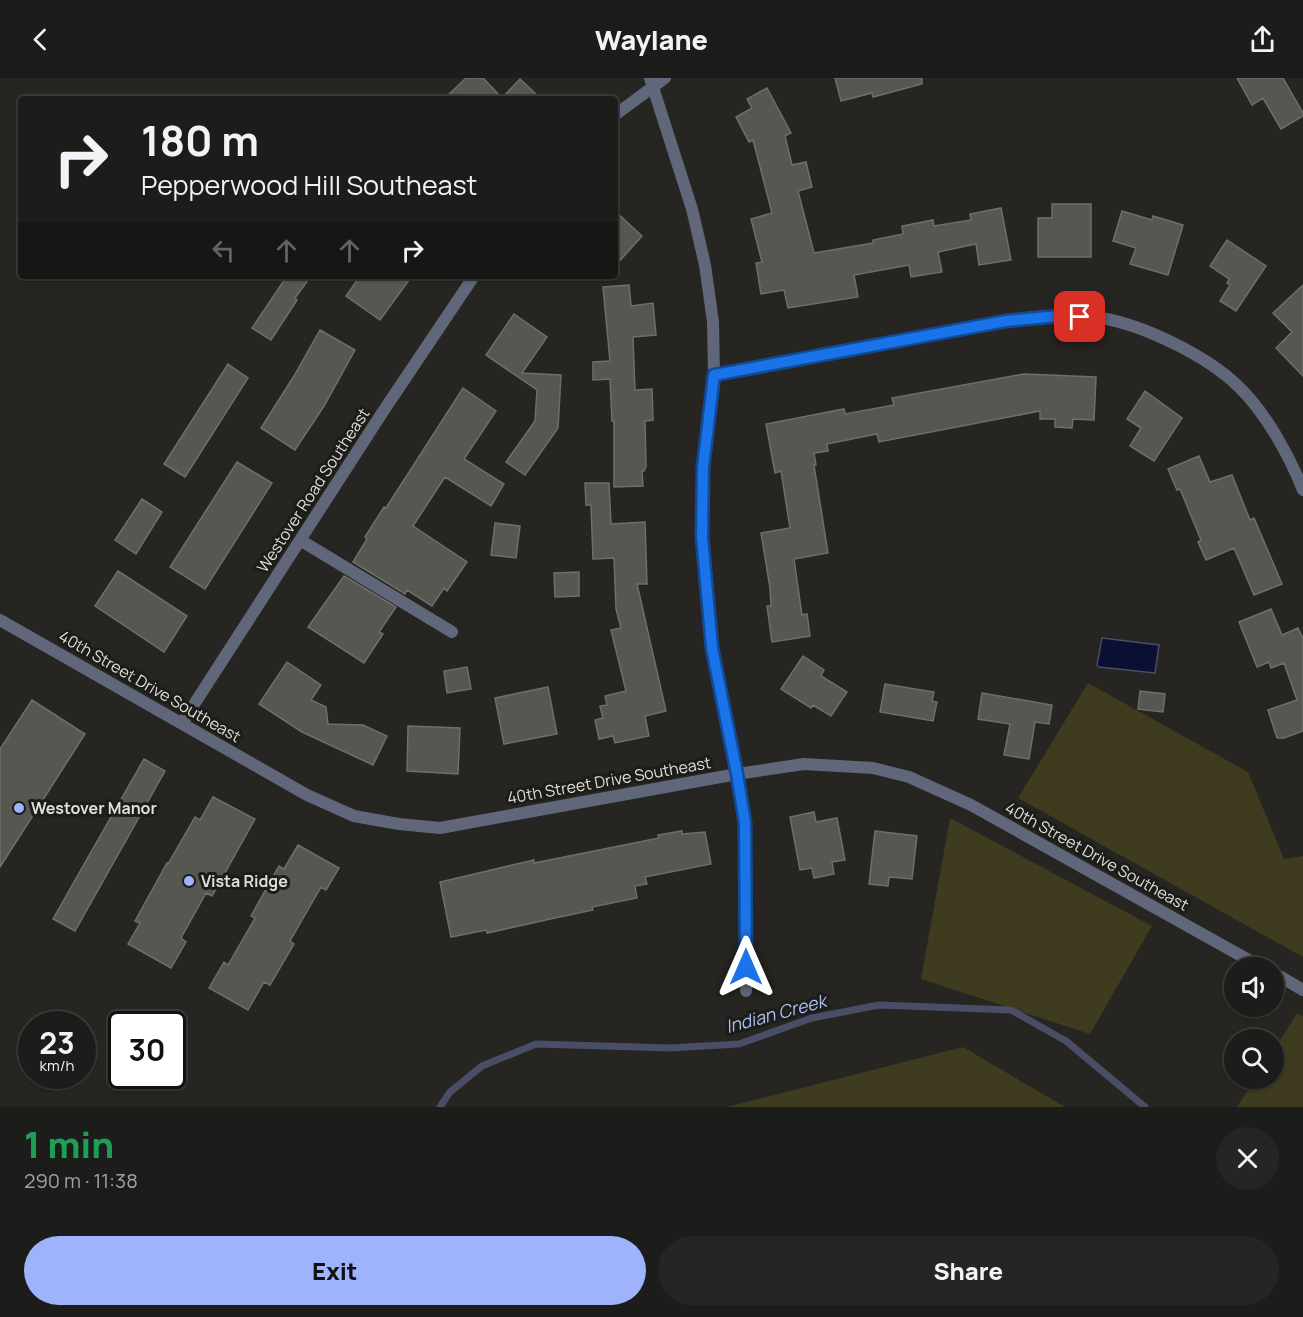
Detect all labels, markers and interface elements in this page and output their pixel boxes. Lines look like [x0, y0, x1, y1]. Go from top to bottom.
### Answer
text: Waylane [595, 21, 708, 58]
icon: back [24, 23, 57, 56]
icon: share [1246, 23, 1279, 56]
text: 180 m [141, 111, 259, 169]
icon: right [42, 120, 120, 198]
text: Pepperwood Hill Southeast [141, 166, 477, 203]
icon: left [207, 234, 240, 267]
icon: ahead [270, 234, 303, 267]
icon: ahead [333, 234, 366, 267]
icon: right [396, 234, 429, 267]
pin [1054, 291, 1105, 342]
icon: arrive [1063, 300, 1096, 333]
street label: Westover Road Southeast [252, 404, 374, 576]
street label: 40th Street Drive Southeast [55, 625, 245, 747]
street label: 40th Street Drive Southeast [505, 751, 713, 809]
street label: 40th Street Drive Southeast [1001, 796, 1193, 916]
place label: Westover Manor [31, 797, 157, 819]
marker: Westover Manor [12, 801, 26, 815]
place label: Vista Ridge [201, 870, 288, 892]
marker: Vista Ridge [182, 874, 196, 888]
position arrow [714, 935, 778, 999]
map controls [1224, 957, 1284, 1089]
button: sound [1224, 957, 1284, 1017]
water label: Indian Creek [723, 987, 832, 1038]
speed limit sign: 30 [108, 1011, 186, 1089]
text: 23 [39, 1022, 75, 1063]
button: search [1224, 1029, 1284, 1089]
text: km/h [40, 1055, 74, 1076]
text: 1 min [24, 1120, 114, 1169]
button: close [1216, 1127, 1279, 1190]
text: 290 m · 11:38 [24, 1167, 138, 1194]
button: Exit [24, 1236, 646, 1305]
button: Share [658, 1236, 1279, 1305]

